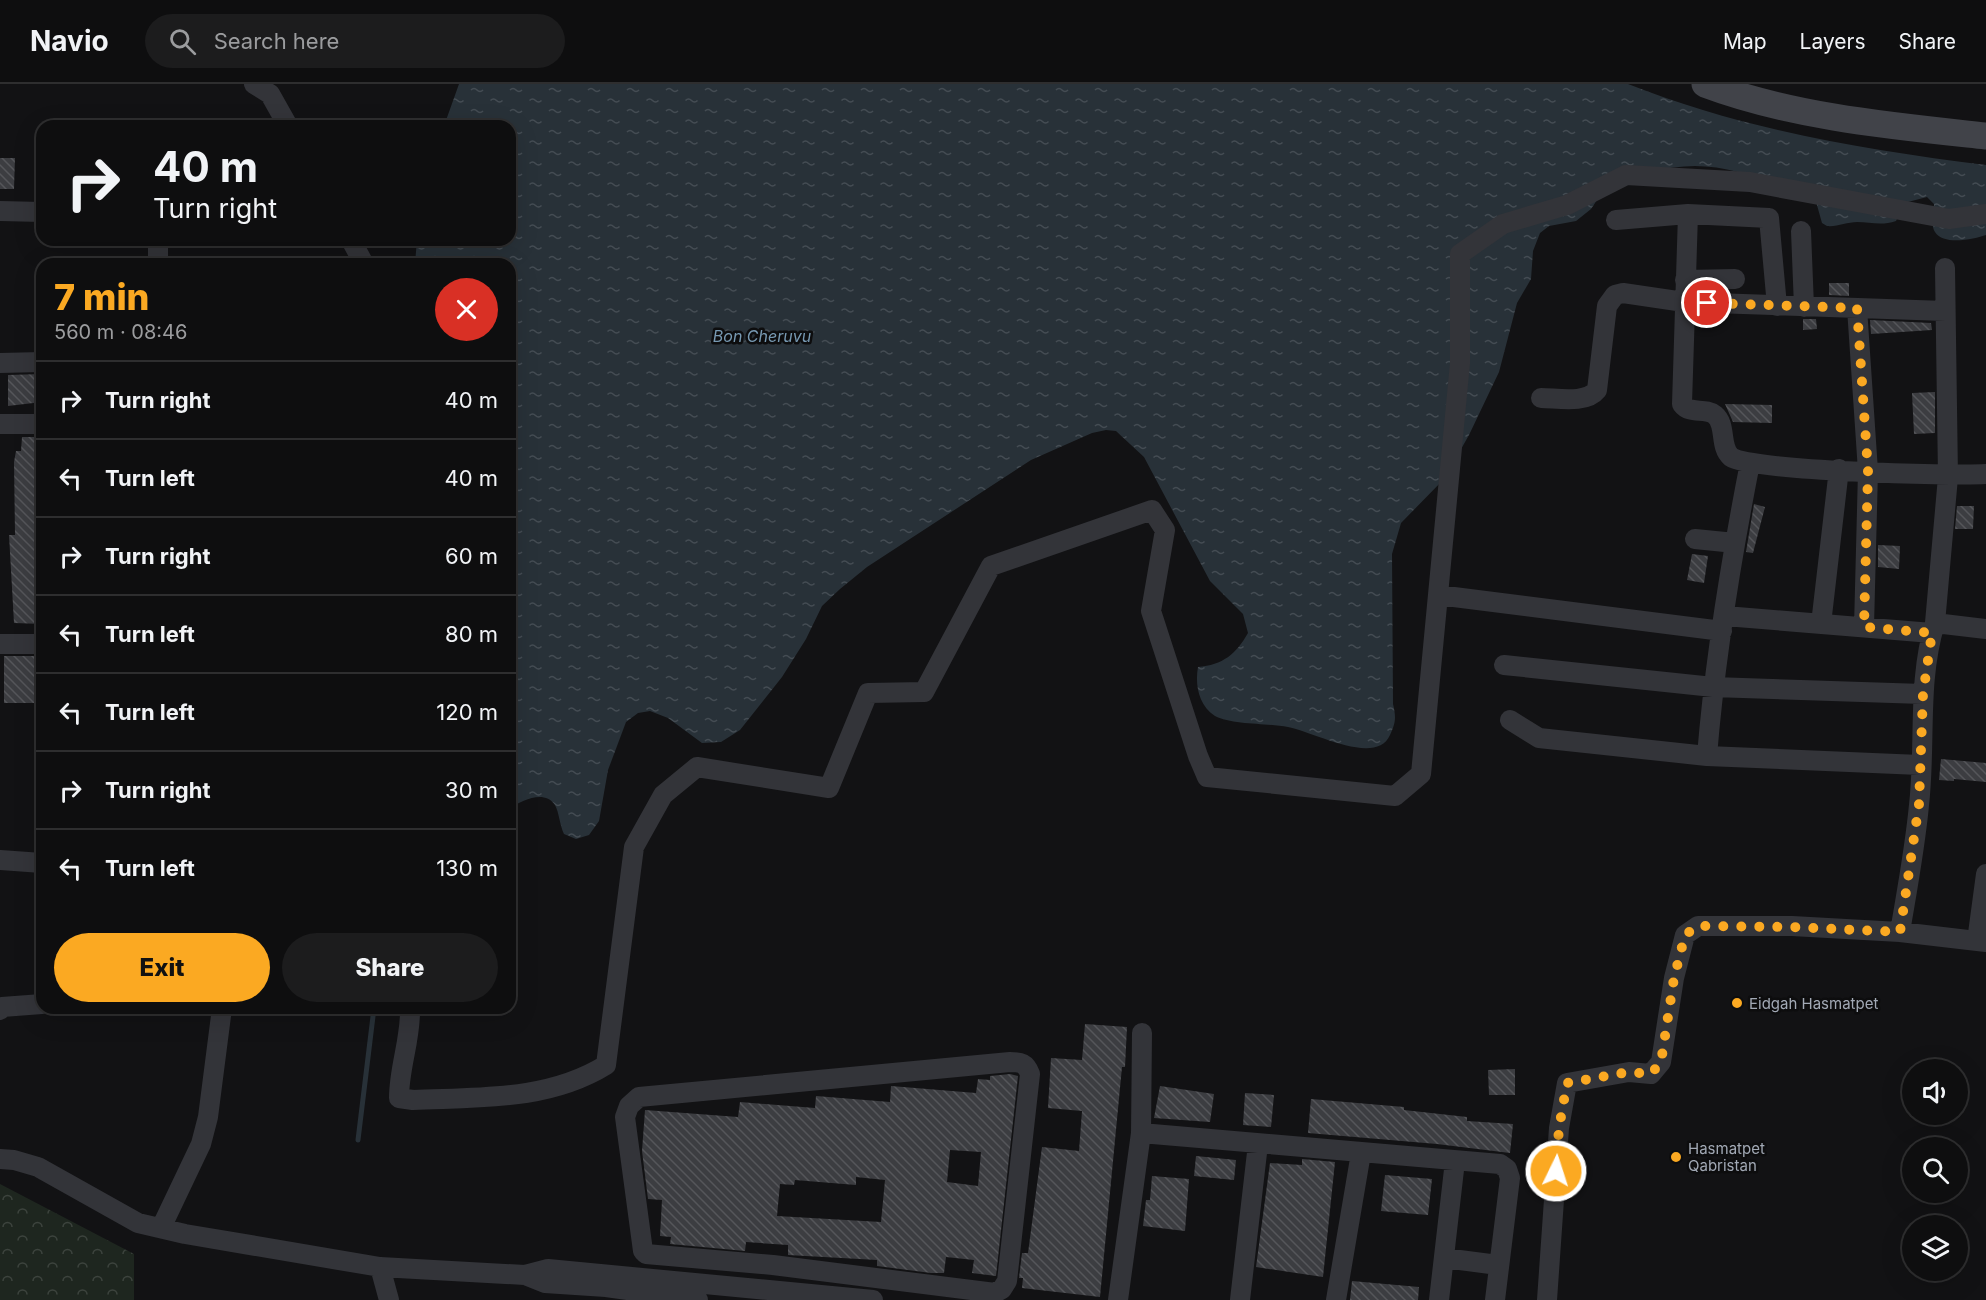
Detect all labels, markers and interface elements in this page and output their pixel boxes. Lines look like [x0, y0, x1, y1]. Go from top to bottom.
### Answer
search box [145, 14, 565, 68]
text: Navio [30, 24, 109, 58]
icon: search [166, 25, 199, 58]
text: Search here [214, 28, 339, 54]
text: Map [1723, 29, 1767, 54]
text: Layers [1800, 29, 1866, 54]
text: Share [1899, 29, 1956, 54]
text: 40 m [153, 141, 258, 192]
icon: right [54, 144, 132, 222]
text: Turn right [153, 192, 277, 225]
text: 7 min [54, 275, 149, 319]
pin [1681, 277, 1732, 328]
button: close [435, 278, 498, 341]
icon: arrive [1690, 286, 1723, 319]
text: 560 m · 08:46 [54, 320, 187, 344]
water label: Bon Cheruvu [713, 326, 811, 346]
icon: right [54, 384, 87, 417]
text: Turn right [105, 387, 211, 413]
text: 40 m [444, 387, 498, 413]
icon: left [54, 462, 87, 495]
text: Turn left [105, 465, 195, 491]
text: 40 m [444, 465, 498, 491]
icon: right [54, 540, 87, 573]
text: Turn right [105, 543, 211, 569]
text: 60 m [445, 543, 498, 569]
icon: left [54, 618, 87, 651]
text: Turn left [105, 621, 195, 647]
text: 80 m [445, 621, 498, 647]
icon: left [54, 696, 87, 729]
text: Turn left [105, 699, 195, 725]
text: 120 m [436, 699, 498, 725]
icon: right [54, 774, 87, 807]
text: Turn right [105, 777, 211, 803]
text: 30 m [445, 777, 498, 803]
icon: left [54, 852, 87, 885]
text: Turn left [105, 855, 195, 881]
text: 130 m [436, 855, 498, 881]
button: Exit [54, 933, 270, 1002]
button: Share [282, 933, 498, 1002]
place label: Eidgah Hasmatpet [1749, 994, 1878, 1013]
marker: Eidgah Hasmatpet [1730, 996, 1744, 1010]
map controls [1902, 1059, 1968, 1281]
button: sound [1902, 1059, 1968, 1125]
button: search [1902, 1137, 1968, 1203]
position arrow [1524, 1139, 1588, 1203]
place label: Hasmatpet Qabristan [1688, 1139, 1765, 1175]
marker: Hasmatpet Qabristan [1669, 1150, 1683, 1164]
button: layers [1902, 1215, 1968, 1281]

